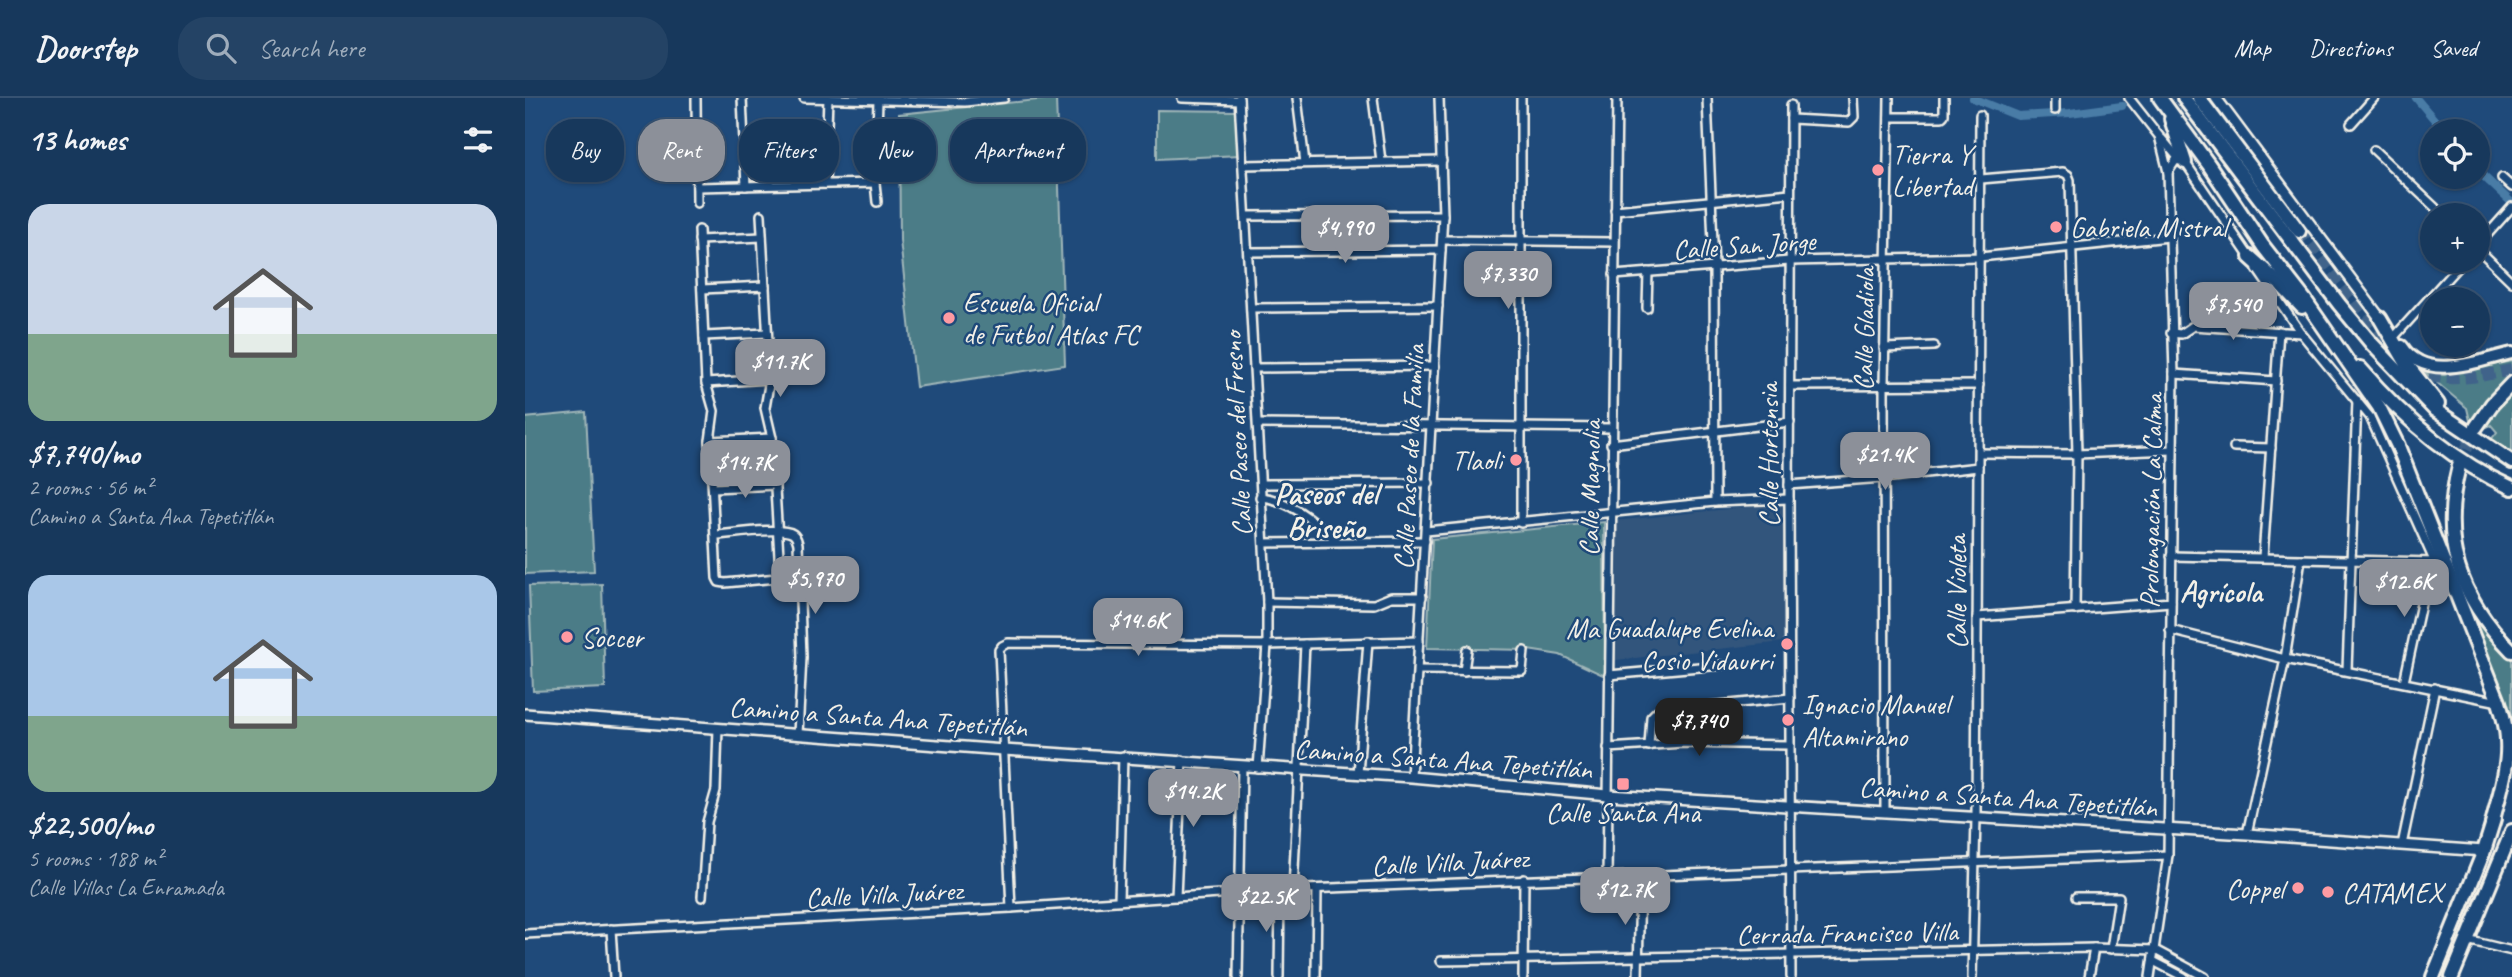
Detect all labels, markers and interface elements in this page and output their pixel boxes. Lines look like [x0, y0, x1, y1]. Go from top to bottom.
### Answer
search box [178, 17, 668, 80]
text: Doorstep [35, 27, 136, 69]
icon: search [202, 29, 240, 67]
text: Search here [258, 32, 364, 65]
text: Map [2234, 33, 2271, 63]
text: Directions [2309, 33, 2392, 63]
text: Saved [2430, 33, 2477, 63]
chip: Buy [546, 119, 624, 182]
chip: Rent [638, 119, 725, 182]
chip: Filters [739, 119, 839, 182]
chip: New [853, 119, 936, 182]
chip: Apartment [950, 119, 1086, 182]
map controls [2420, 119, 2490, 357]
button: locate [2420, 119, 2490, 189]
text: 13 homes [28, 121, 126, 159]
icon: filters [459, 121, 497, 159]
place label: Tierra Y Libertad [1892, 137, 1978, 204]
marker: Tierra Y Libertad [1870, 162, 1886, 178]
button: + [2420, 203, 2490, 273]
pin: $4,990 [1288, 206, 1402, 265]
place label: Gabriela Mistral [2070, 210, 2232, 245]
text: $4,990 [1317, 213, 1373, 242]
marker: Gabriela Mistral [2048, 219, 2064, 235]
street label: Calle San Jorge [1672, 222, 1818, 267]
icon: home [200, 250, 326, 376]
pin: $7,330 [1451, 252, 1565, 311]
text: $7,330 [1480, 259, 1536, 288]
street label: Calle Gladiola [1845, 265, 1883, 391]
pin: $7,540 [2176, 282, 2290, 342]
place label: Escuela Oficial de Futbol Atlas FC [963, 285, 1142, 352]
button: − [2420, 287, 2490, 357]
text: $7,540 [2205, 290, 2261, 319]
marker: Escuela Oficial de Futbol Atlas FC [941, 310, 957, 326]
street label: Calle Paseo del Fresno [1214, 328, 1260, 537]
pin: $11.7K [723, 340, 837, 399]
street label: Calle Paseo de la Familia [1386, 342, 1432, 570]
text: $11.7K [751, 347, 809, 376]
street label: Calle Hortensia [1751, 381, 1786, 527]
street label: Prolongación La Calma [2132, 391, 2170, 609]
street label: Calle Magnolia [1571, 417, 1609, 556]
pin: $21.4K [1828, 432, 1942, 492]
text: $7,740/mo [28, 435, 140, 473]
pin: $14.7K [688, 440, 802, 500]
text: $21.4K [1856, 440, 1914, 469]
place label: Tlaoli [1452, 443, 1506, 478]
text: $14.7K [716, 448, 774, 477]
marker: Tlaoli [1508, 452, 1524, 468]
text: 2 rooms · 56 m² [28, 473, 152, 502]
district label: Paseos del Briseño [1274, 475, 1383, 547]
text: Camino a Santa Ana Tepetitlán [28, 502, 273, 531]
street label: Calle Violeta [1939, 532, 1974, 649]
pin: $5,970 [758, 556, 872, 616]
pin: $12.6K [2347, 560, 2461, 619]
text: $5,970 [787, 564, 843, 593]
text: $12.6K [2375, 567, 2433, 596]
district label: Agrícola [2180, 573, 2265, 611]
pin: $14.6K [1081, 598, 1195, 658]
text: $14.6K [1109, 606, 1167, 635]
place label: Ma Guadalupe Evelina Cosio Vidaurri [1566, 611, 1777, 678]
place label: Soccer [581, 620, 645, 655]
icon: home [200, 621, 326, 747]
marker: Soccer [559, 629, 575, 645]
marker: Ma Guadalupe Evelina Cosio Vidaurri [1779, 636, 1795, 652]
place label: Ignacio Manuel Altamirano [1802, 687, 1954, 754]
street label: Camino a Santa Ana Tepetitlán [728, 689, 1030, 745]
pin: $7,740 [1642, 698, 1756, 758]
text: $7,740 [1671, 706, 1727, 735]
marker: Ignacio Manuel Altamirano [1780, 712, 1796, 728]
street label: Camino a Santa Ana Tepetitlán [1293, 731, 1595, 787]
street label: Camino a Santa Ana Tepetitlán [1858, 769, 2160, 825]
pin: $14.2K [1136, 770, 1250, 829]
marker: Calle Santa Ana [1615, 776, 1631, 792]
text: $14.2K [1164, 777, 1222, 806]
place label: Calle Santa Ana [1546, 795, 1702, 830]
text: $22,500/mo [28, 806, 153, 844]
street label: Calle Villa Juárez [1370, 840, 1532, 884]
text: 5 rooms · 188 m² [28, 844, 163, 873]
pin: $12.7K [1568, 868, 1682, 927]
place label: Coppel [2226, 871, 2289, 906]
street label: Calle Villa Juárez [804, 872, 966, 916]
text: Calle Villas La Enramada [28, 873, 224, 902]
pin: $22.5K [1209, 874, 1323, 934]
text: $12.7K [1596, 875, 1654, 904]
place label: CATAMEX [2342, 875, 2446, 910]
marker: Coppel [2290, 880, 2306, 896]
text: $22.5K [1237, 882, 1295, 911]
marker: CATAMEX [2320, 884, 2336, 900]
street label: Cerrada Francisco Villa [1736, 914, 1960, 952]

